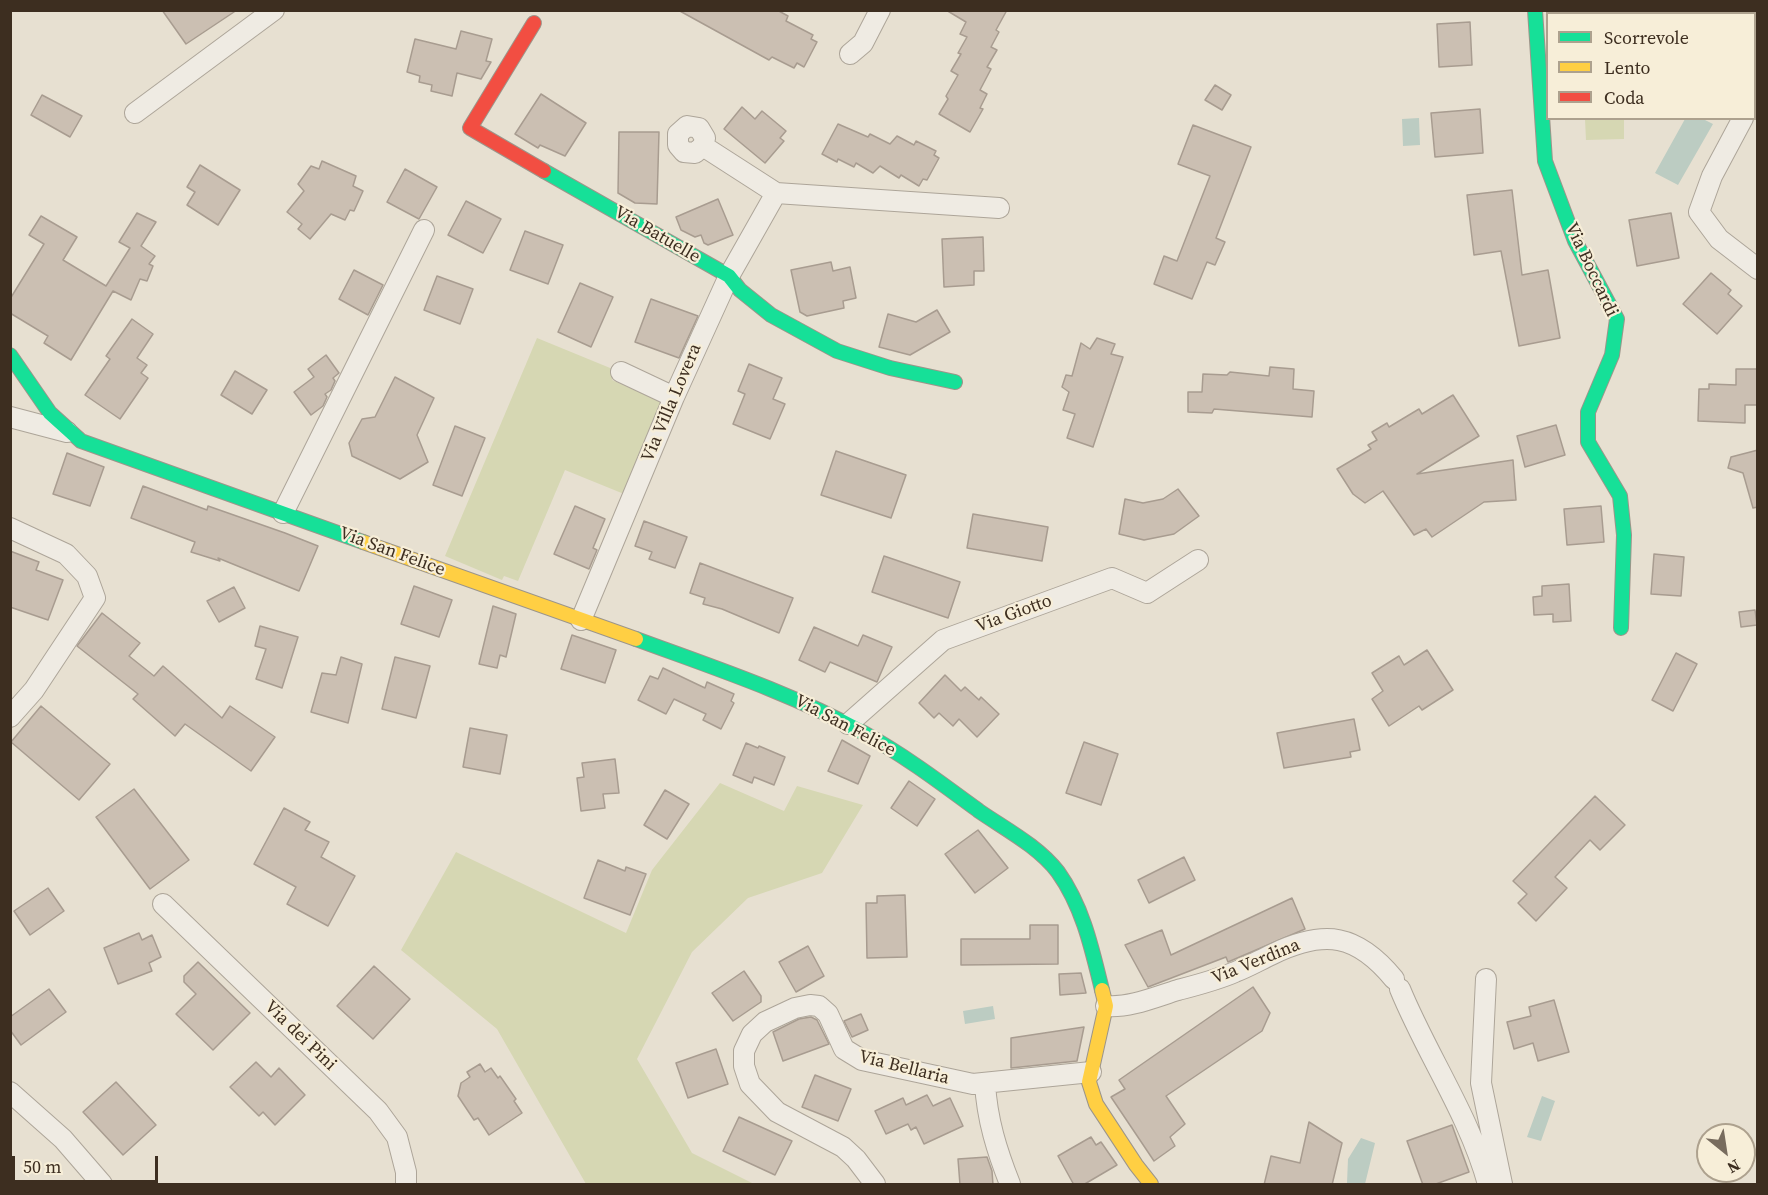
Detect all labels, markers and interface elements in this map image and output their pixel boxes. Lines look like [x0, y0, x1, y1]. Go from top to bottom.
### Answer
legend [1546, 12, 1756, 120]
text: Scorrevole [1604, 25, 1689, 50]
text: Lento [1604, 55, 1650, 80]
text: Coda [1604, 85, 1644, 110]
street label: Via Batuelle [610, 202, 704, 268]
street label: Via Boccardi [1560, 220, 1622, 320]
street label: Via Villa Lovera [637, 341, 707, 465]
street label: Via San Felice [336, 523, 448, 581]
street label: Via Giotto [973, 590, 1055, 638]
street label: Via San Felice [791, 690, 899, 762]
street label: Via Verdina [1209, 934, 1303, 990]
street label: Via dei Pini [260, 996, 340, 1076]
street label: Via Bellaria [857, 1046, 951, 1090]
north arrow [1696, 1123, 1756, 1183]
scale bar [15, 1144, 160, 1182]
text: 50 m [23, 1154, 61, 1179]
text: N [1723, 1154, 1745, 1179]

